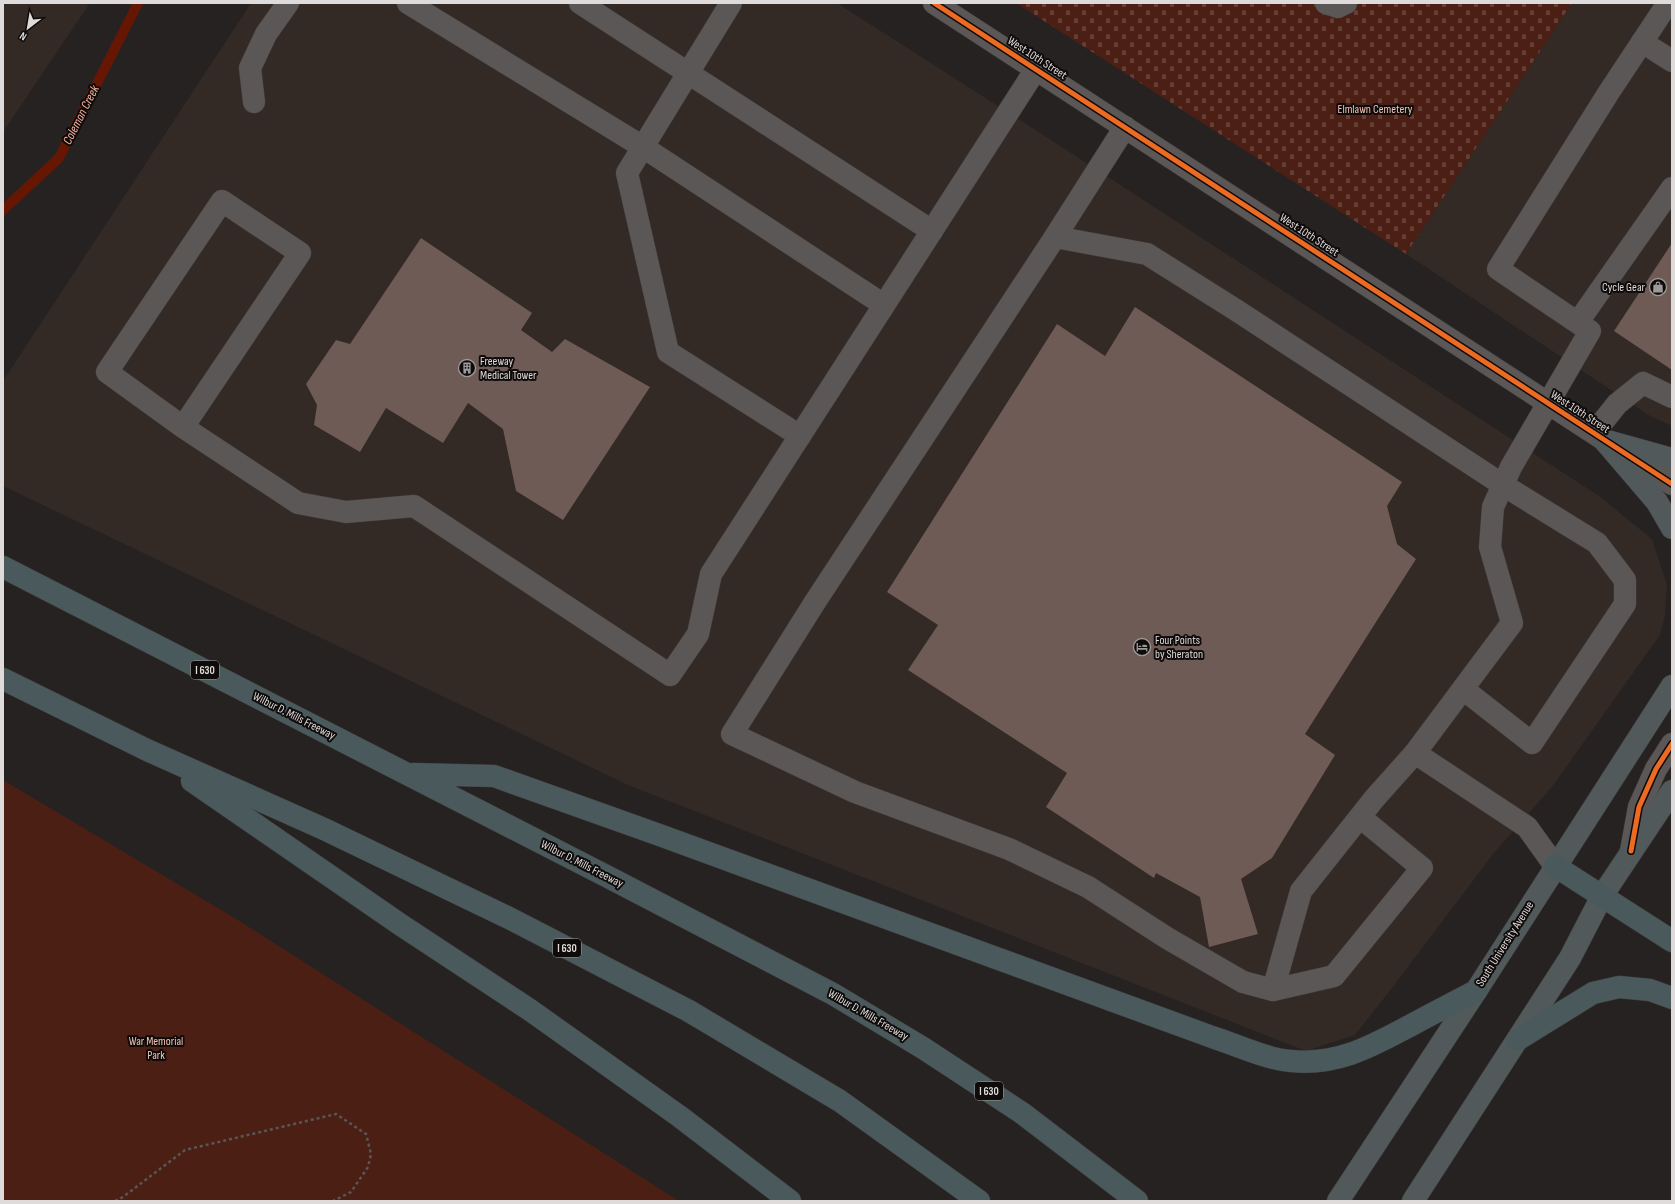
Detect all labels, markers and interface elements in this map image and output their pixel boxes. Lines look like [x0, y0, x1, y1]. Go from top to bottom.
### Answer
north arrow [8, 8, 48, 48]
text: N [17, 29, 29, 43]
street label: West 10th Street [1004, 33, 1070, 83]
water label: Coleman Creek [59, 82, 103, 147]
park label: Elmlawn Cemetery [1337, 102, 1413, 117]
street label: West 10th Street [1276, 210, 1342, 260]
shop icon: Cycle Gear [1648, 277, 1668, 297]
place label: Cycle Gear [1602, 280, 1646, 295]
place label: Freeway Medical Tower [480, 354, 537, 383]
building icon: Freeway Medical Tower [457, 358, 477, 378]
street label: West 10th Street [1547, 387, 1613, 437]
place label: Four Points by Sheraton [1155, 633, 1203, 662]
hotel icon: Four Points by Sheraton [1132, 637, 1152, 657]
road number: I 630 [191, 661, 219, 679]
street label: Wilbur D. Mills Freeway [250, 689, 338, 743]
street label: Wilbur D. Mills Freeway [538, 837, 626, 891]
street label: South University Avenue [1473, 898, 1537, 989]
road number: I 630 [553, 939, 581, 957]
street label: Wilbur D. Mills Freeway [825, 986, 911, 1044]
park label: War Memorial Park [129, 1034, 183, 1063]
road number: I 630 [975, 1082, 1003, 1100]

